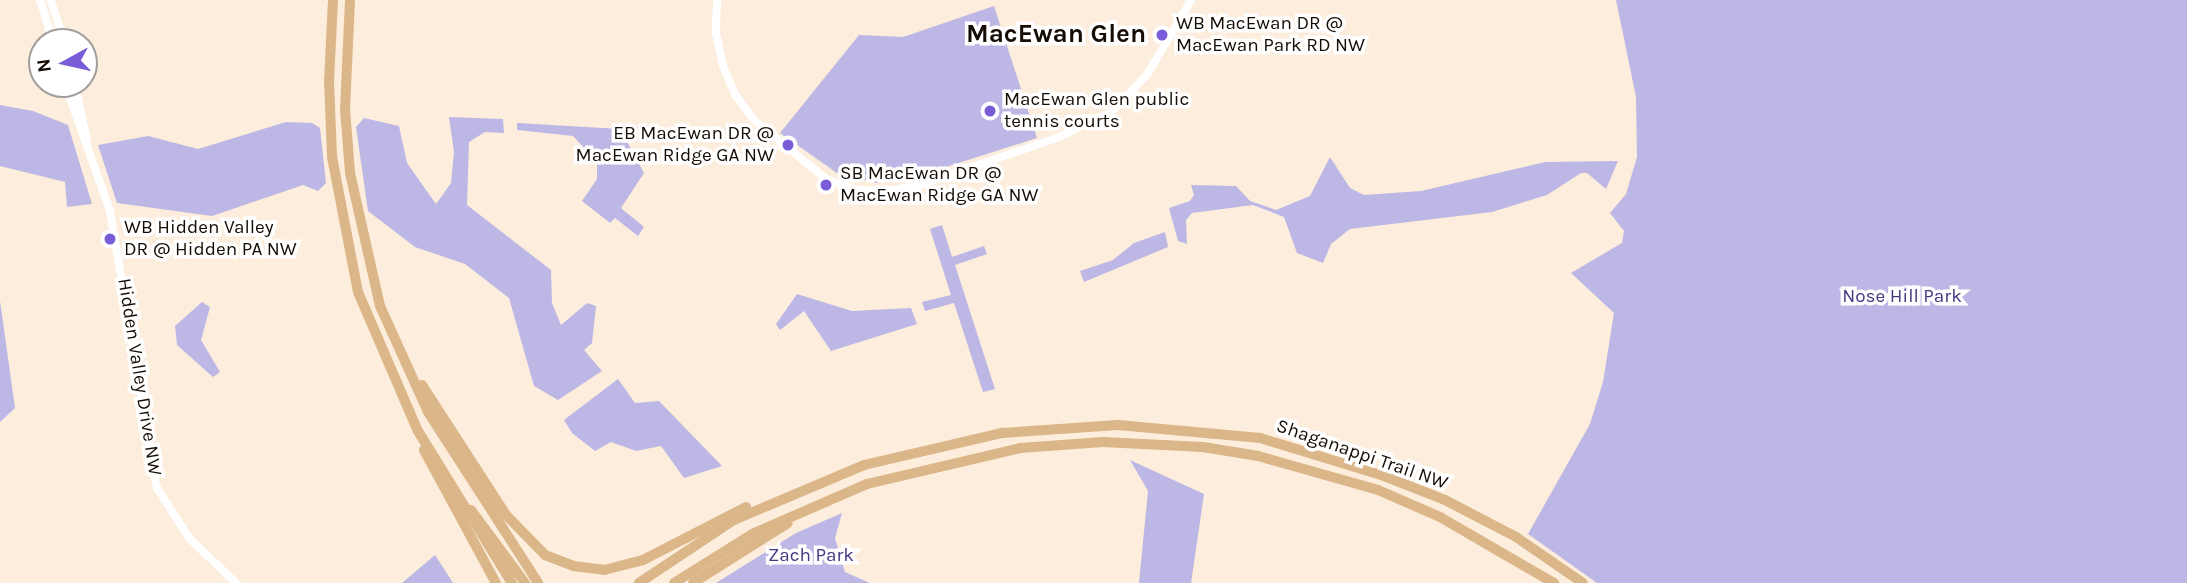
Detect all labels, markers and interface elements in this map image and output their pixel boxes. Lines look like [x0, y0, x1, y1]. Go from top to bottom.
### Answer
place label: WB MacEwan DR @ MacEwan Park RD NW [1176, 13, 1365, 57]
district label: MacEwan Glen [966, 18, 1146, 50]
marker: WB MacEwan DR @ MacEwan Park RD NW [1154, 27, 1170, 43]
north arrow [28, 28, 98, 98]
text: N [32, 57, 56, 74]
place label: MacEwan Glen public tennis courts [1004, 89, 1189, 133]
marker: MacEwan Glen public tennis courts [982, 103, 998, 119]
place label: EB MacEwan DR @ MacEwan Ridge GA NW [576, 123, 774, 167]
marker: EB MacEwan DR @ MacEwan Ridge GA NW [780, 137, 796, 153]
place label: SB MacEwan DR @ MacEwan Ridge GA NW [840, 163, 1038, 207]
marker: SB MacEwan DR @ MacEwan Ridge GA NW [818, 177, 834, 193]
place label: WB Hidden Valley DR @ Hidden PA NW [124, 217, 297, 261]
marker: WB Hidden Valley DR @ Hidden PA NW [102, 231, 118, 247]
street label: Hidden Valley Drive NW [112, 277, 166, 477]
park label: Nose Hill Park [1842, 286, 1962, 308]
street label: Shaganappi Trail NW [1273, 415, 1451, 495]
park label: Zach Park [768, 545, 854, 567]

